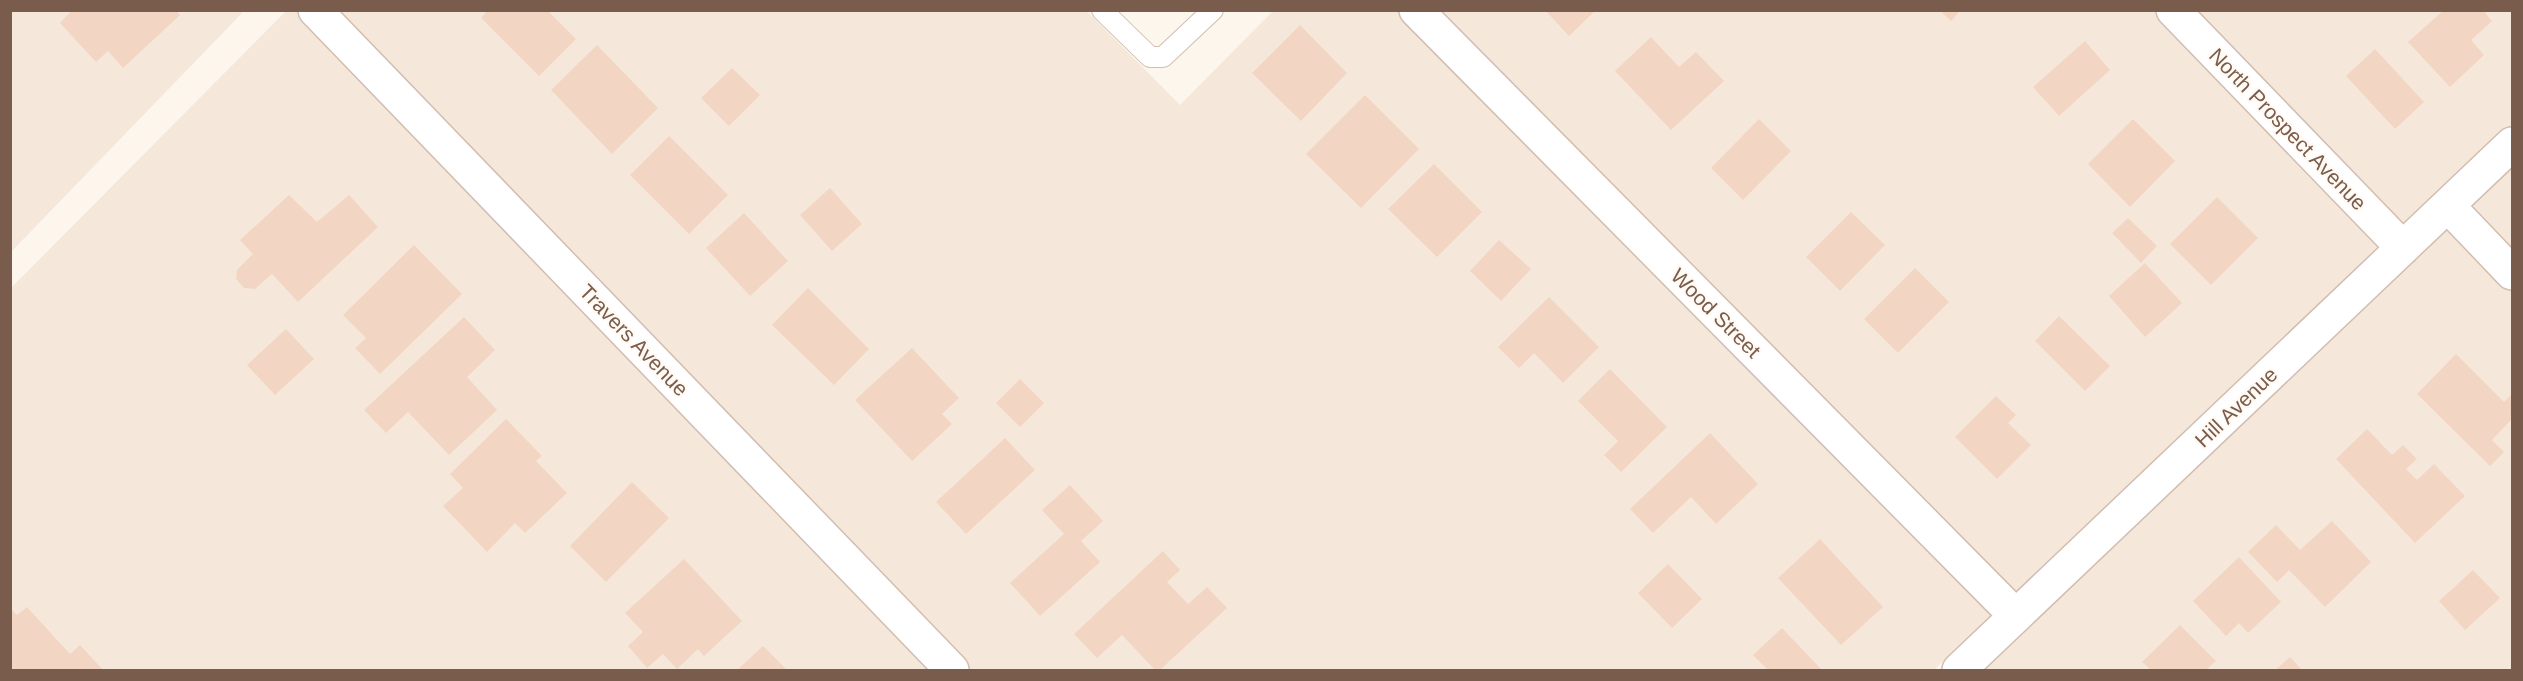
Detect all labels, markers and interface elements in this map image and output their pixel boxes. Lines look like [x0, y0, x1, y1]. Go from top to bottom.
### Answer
street label: North Prospect Avenue [2205, 43, 2371, 215]
street label: Wood Street [1667, 264, 1765, 362]
street label: Travers Avenue [575, 280, 693, 400]
street label: Hill Avenue [2190, 362, 2282, 452]

